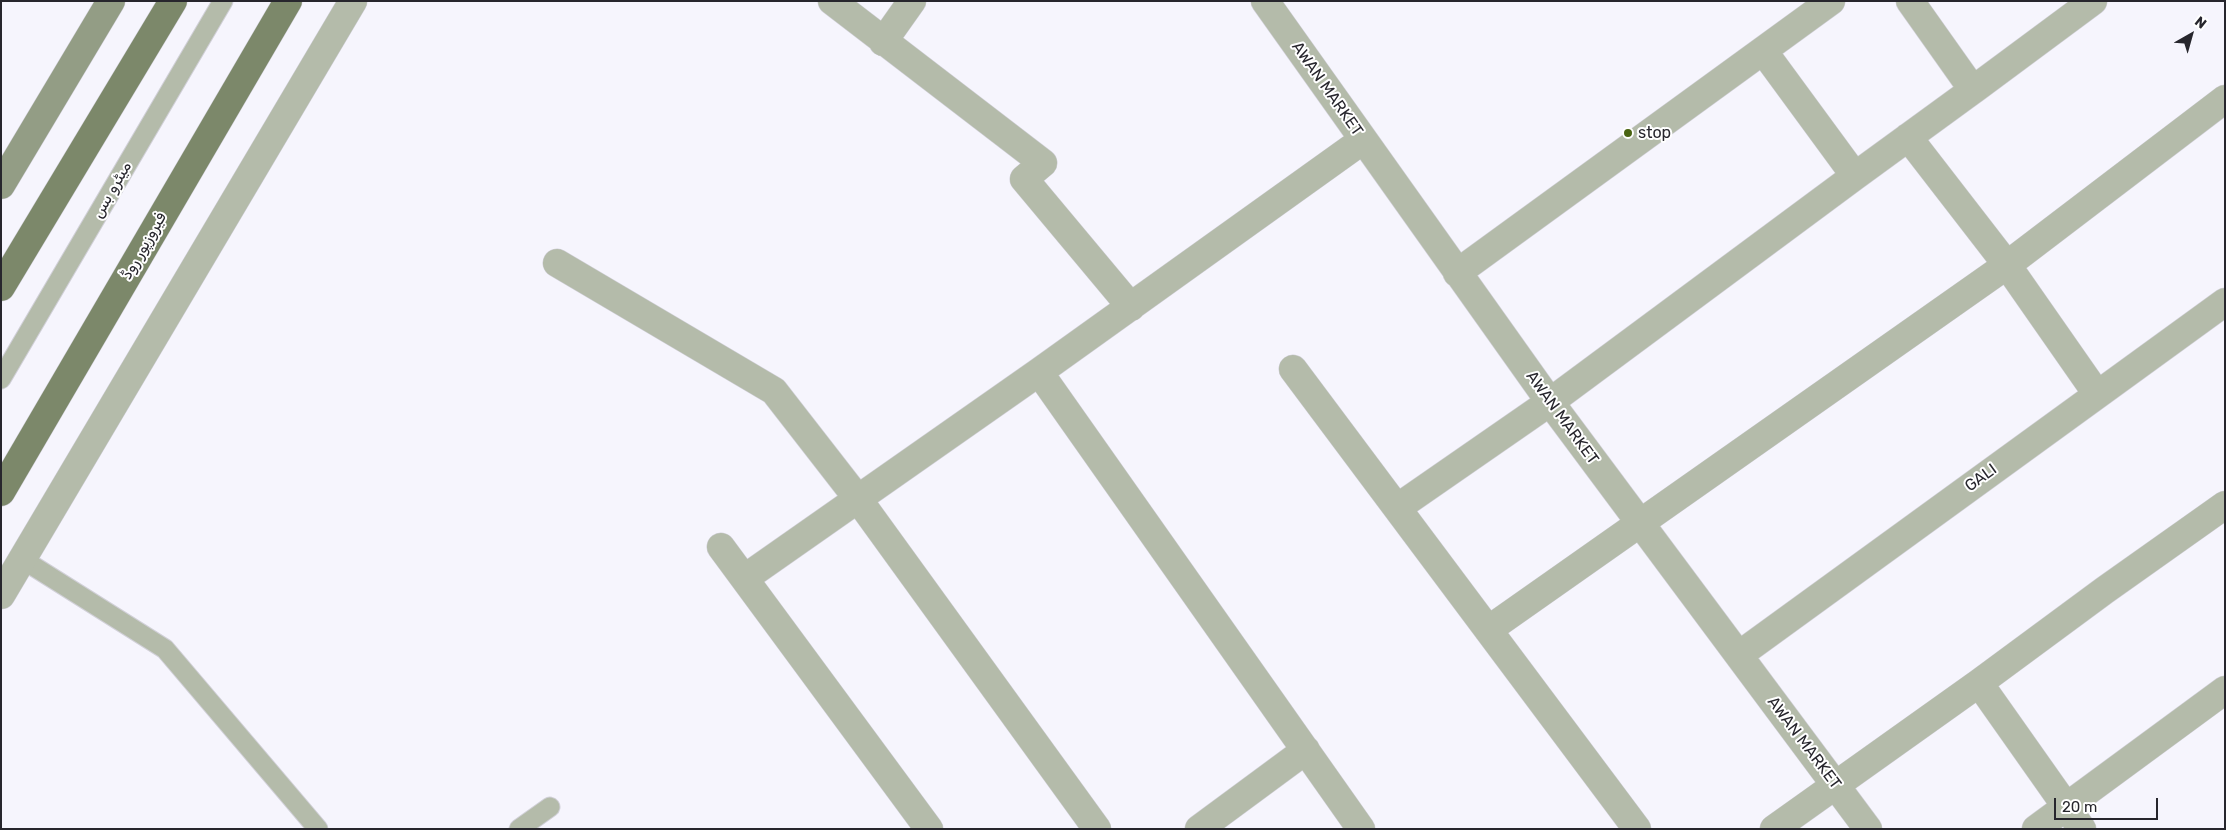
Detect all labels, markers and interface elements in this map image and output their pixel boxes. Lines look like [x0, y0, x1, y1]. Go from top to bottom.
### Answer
north arrow [2166, 10, 2216, 60]
text: N [2191, 13, 2210, 33]
street label: AWAN MARKET [1287, 38, 1367, 140]
place label: stop [1638, 123, 1671, 143]
marker: stop [1622, 127, 1634, 139]
street label: میٹرو بس [88, 158, 136, 222]
street label: فیروزپور روڈ [117, 209, 171, 283]
street label: AWAN MARKET [1522, 367, 1602, 469]
street label: GALI [1961, 460, 2001, 496]
street label: AWAN MARKET [1763, 693, 1845, 793]
scale bar [2056, 788, 2160, 820]
text: 20 m [2062, 798, 2097, 816]

